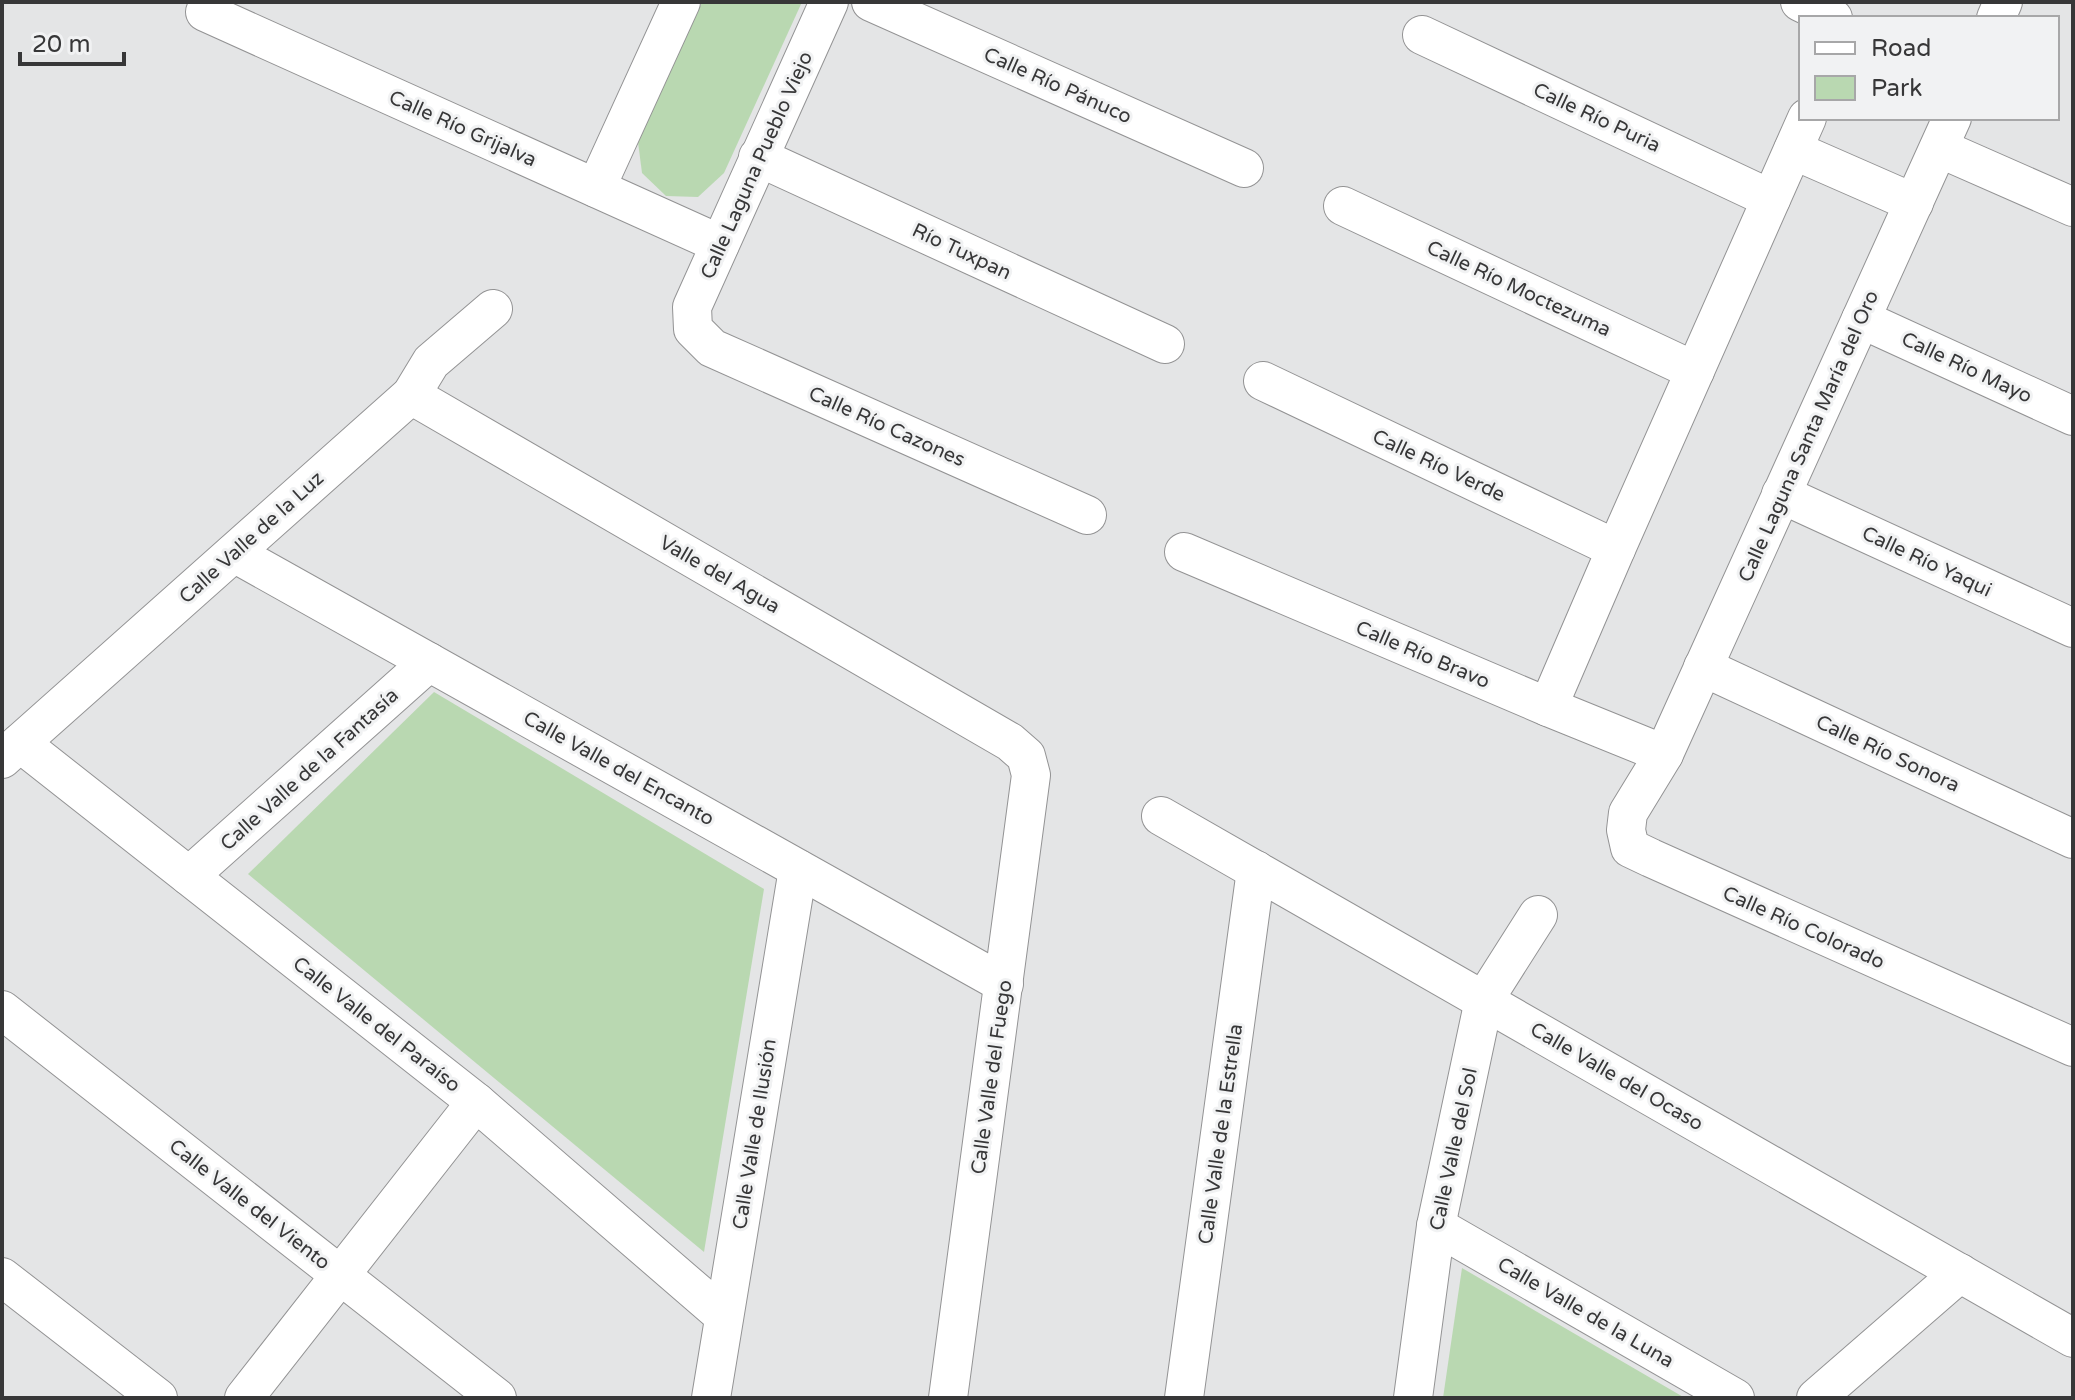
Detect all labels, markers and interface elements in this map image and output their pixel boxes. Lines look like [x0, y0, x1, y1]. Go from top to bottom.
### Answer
scale bar [20, 16, 124, 66]
legend [1799, 16, 2059, 120]
text: 20 m [32, 30, 90, 59]
text: Road [1871, 34, 1931, 63]
street label: Calle Río Pánuco [980, 43, 1135, 129]
street label: Calle Laguna Pueblo Viejo [696, 48, 818, 283]
text: Park [1871, 74, 1922, 103]
street label: Calle Río Puria [1529, 78, 1664, 158]
street label: Calle Río Grijalva [385, 86, 540, 172]
street label: Río Tuxpan [908, 219, 1015, 285]
street label: Calle Río Moctezuma [1423, 236, 1615, 342]
street label: Calle Laguna Santa María del Oro [1734, 287, 1884, 586]
street label: Calle Río Mayo [1897, 327, 2036, 409]
street label: Calle Río Cazones [805, 382, 968, 472]
street label: Calle Río Verde [1368, 425, 1509, 507]
street label: Calle Valle de la Luz [174, 466, 329, 609]
street label: Calle Río Yaqui [1858, 521, 1995, 602]
street label: Valle del Agua [655, 531, 784, 619]
street label: Calle Río Bravo [1352, 616, 1493, 694]
street label: Calle Valle de la Fantasía [216, 683, 404, 856]
street label: Calle Valle del Encanto [519, 706, 718, 831]
street label: Calle Río Sonora [1812, 710, 1963, 798]
street label: Calle Río Colorado [1719, 881, 1888, 974]
street label: Calle Valle del Paraíso [288, 952, 465, 1098]
street label: Calle Valle del Fuego [966, 978, 1018, 1176]
street label: Calle Valle del Ocaso [1526, 1018, 1707, 1136]
street label: Calle Valle de la Estrella [1194, 1022, 1248, 1246]
street label: Calle Valle de Ilusión [728, 1037, 782, 1231]
street label: Calle Valle del Sol [1425, 1066, 1483, 1233]
street label: Calle Valle del Viento [164, 1134, 335, 1275]
street label: Calle Valle de la Luna [1493, 1253, 1678, 1373]

